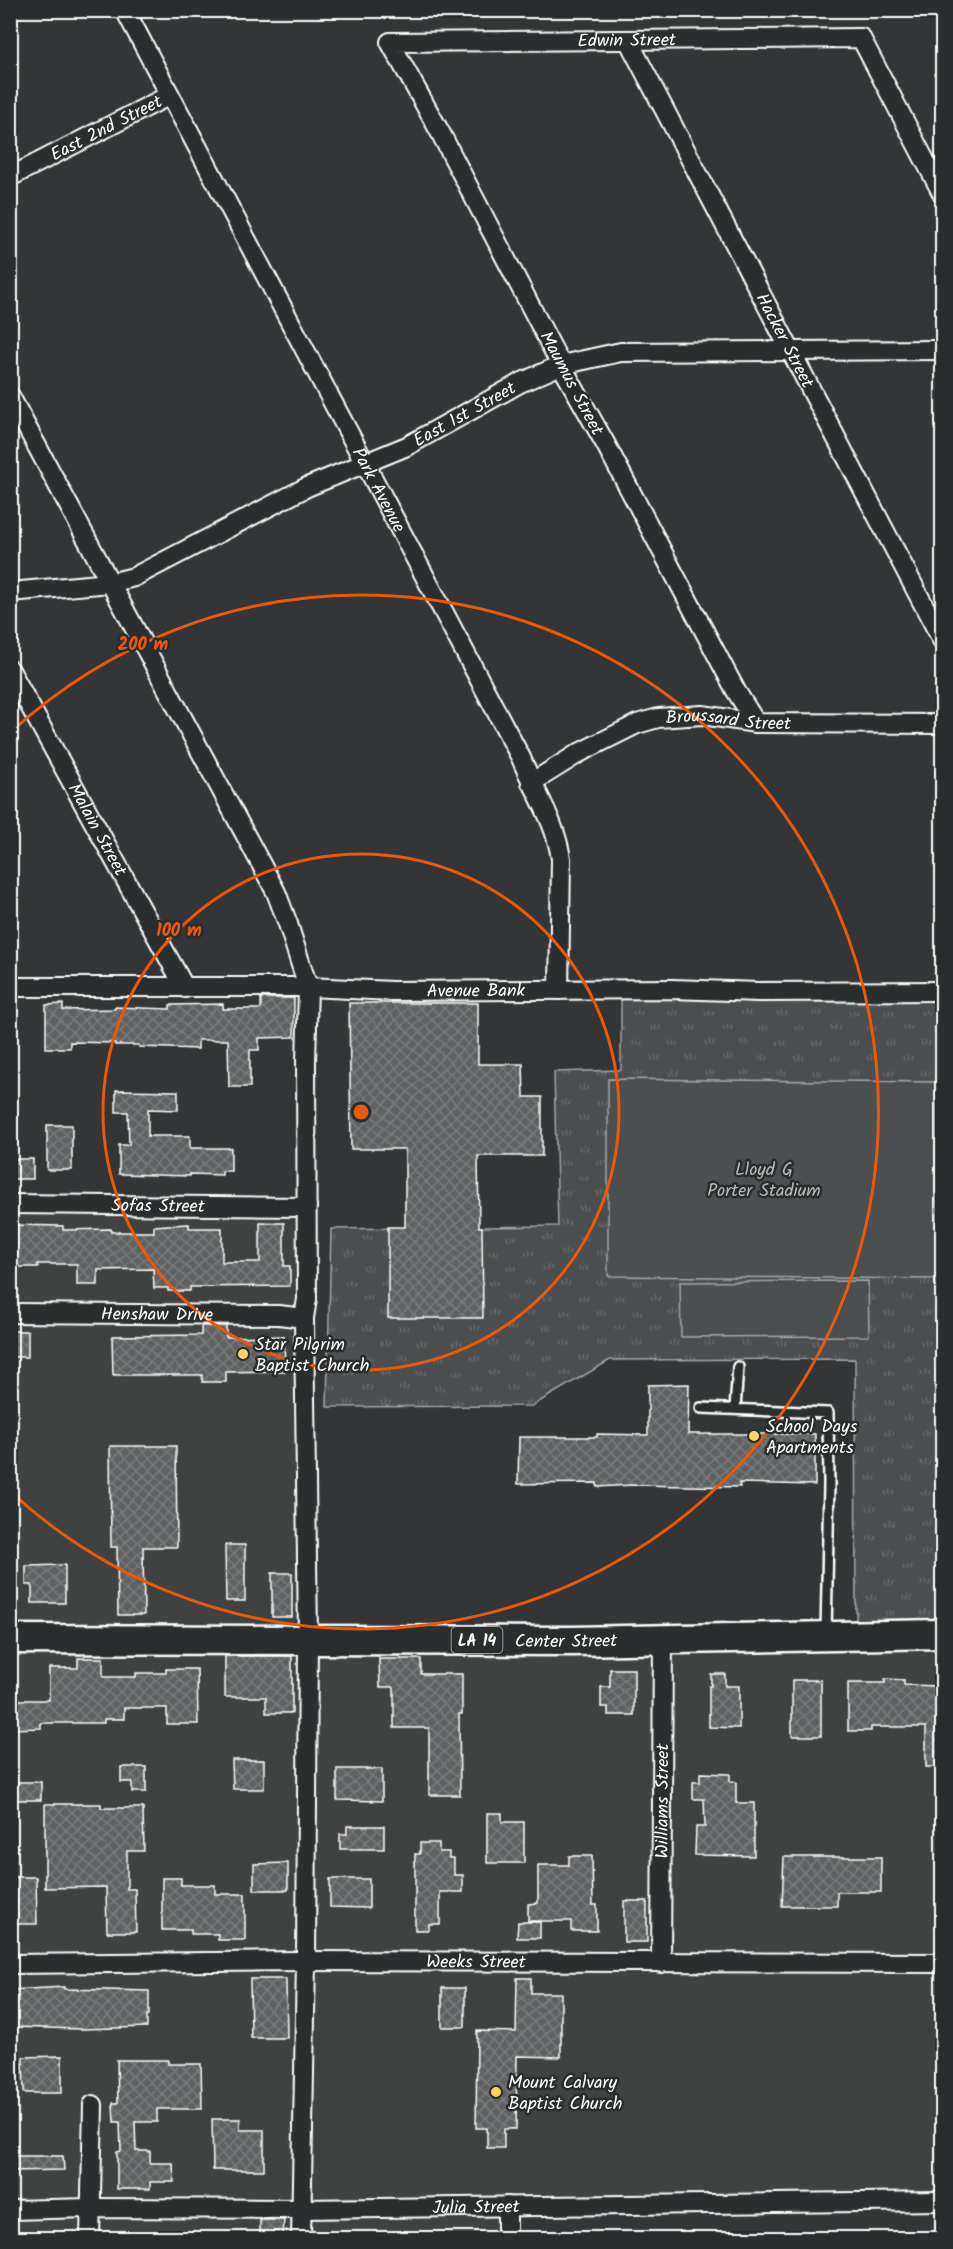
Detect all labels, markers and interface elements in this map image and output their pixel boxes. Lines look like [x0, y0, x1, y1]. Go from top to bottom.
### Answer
street label: Edwin Street [577, 27, 677, 56]
street label: East 2nd Street [46, 88, 169, 170]
street label: Hacker Street [747, 288, 821, 395]
street label: Maumus Street [531, 326, 611, 442]
street label: East 1st Street [408, 374, 523, 456]
street label: Park Avenue [343, 443, 412, 538]
text: 200 m [118, 631, 169, 660]
street label: Broussard Street [665, 702, 792, 739]
street label: Malain Street [59, 778, 134, 883]
text: 100 m [156, 917, 202, 946]
street label: Avenue Bank [427, 977, 526, 1007]
centre of rings [351, 1102, 371, 1122]
park label: Lloyd G Porter Stadium [707, 1156, 821, 1206]
street label: Sofas Street [111, 1192, 206, 1222]
street label: Henshaw Drive [101, 1301, 213, 1331]
place label: Star Pilgrim Baptist Church [255, 1331, 369, 1381]
marker: Star Pilgrim Baptist Church [236, 1347, 250, 1361]
place label: School Days Apartments [766, 1413, 858, 1463]
marker: School Days Apartments [747, 1429, 761, 1443]
road number: LA 14 [452, 1627, 502, 1653]
street label: Center Street [515, 1627, 619, 1657]
street label: Williams Street [649, 1742, 678, 1859]
street label: Weeks Street [426, 1948, 527, 1978]
place label: Mount Calvary Baptist Church [508, 2069, 622, 2119]
marker: Mount Calvary Baptist Church [489, 2085, 503, 2099]
street label: Julia Street [432, 2193, 521, 2223]

